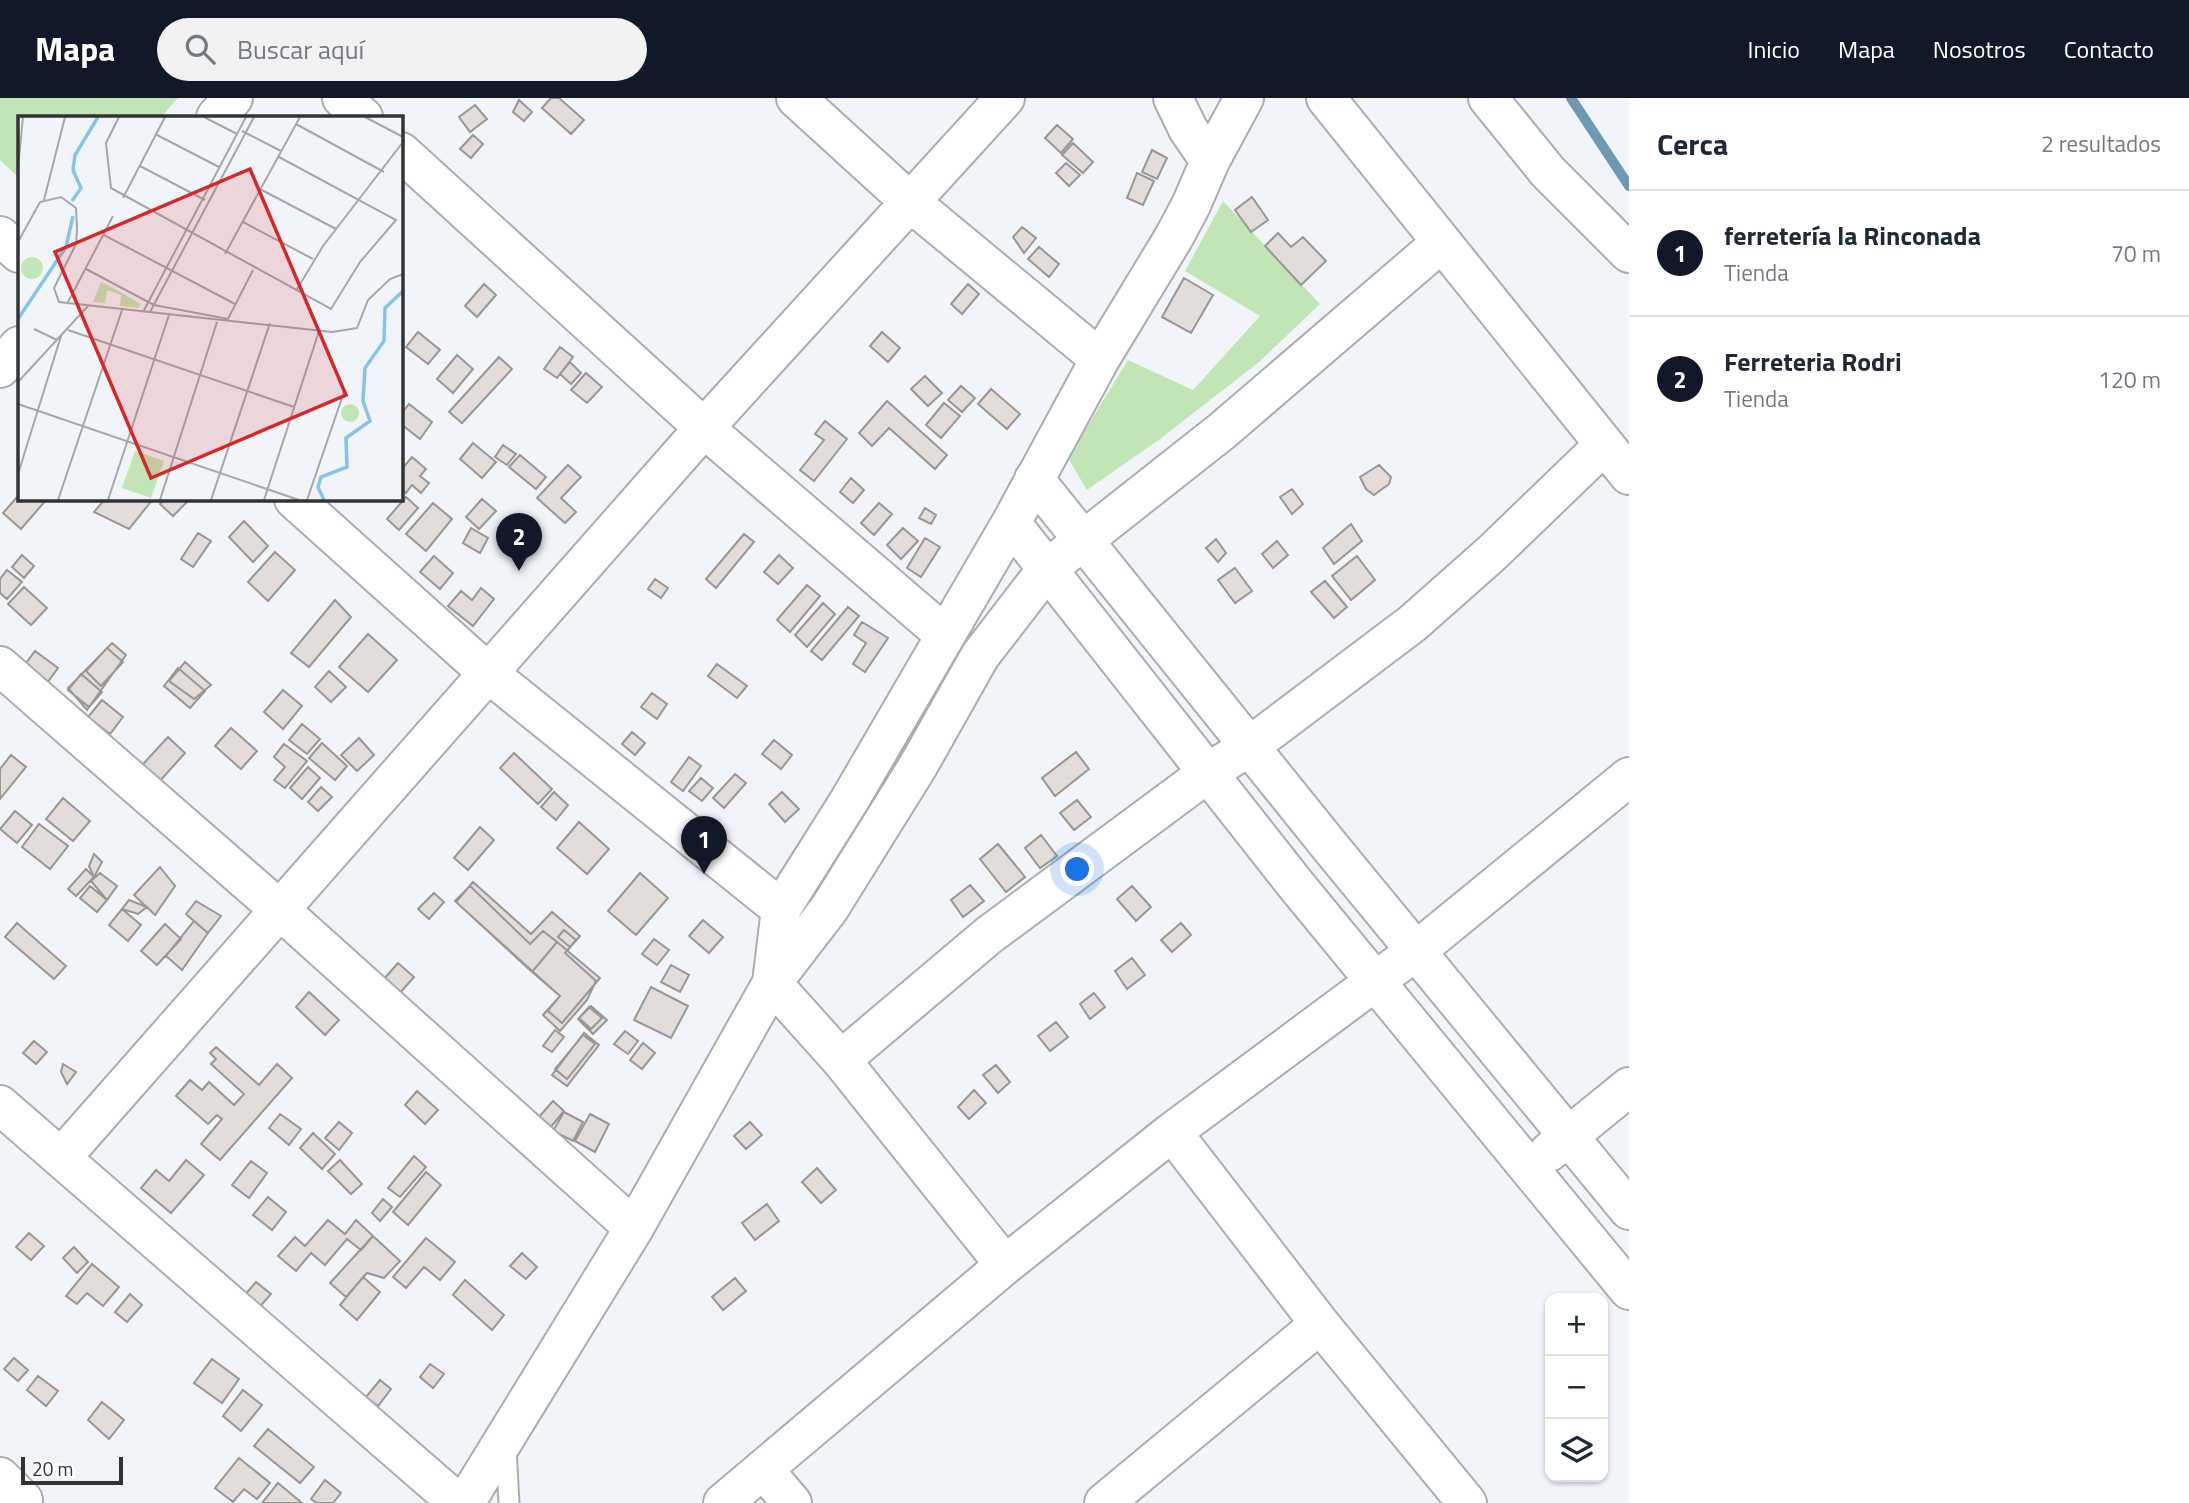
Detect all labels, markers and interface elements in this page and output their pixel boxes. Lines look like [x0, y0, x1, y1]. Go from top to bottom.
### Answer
search box [157, 18, 647, 81]
text: Mapa [35, 24, 115, 74]
icon: search [181, 30, 219, 68]
text: Buscar aquí [237, 30, 364, 69]
text: Inicio [1748, 31, 1800, 67]
text: Mapa [1838, 31, 1895, 67]
text: Nosotros [1933, 31, 2026, 67]
text: Contacto [2064, 31, 2154, 67]
inset map [18, 116, 402, 500]
text: Cerca [1657, 121, 1728, 167]
text: 2 resultados [2041, 126, 2161, 161]
text: ferretería la Rinconada [1724, 216, 1981, 255]
text: 1 [1674, 236, 1686, 271]
text: 70 m [2111, 236, 2161, 271]
text: Tienda [1724, 255, 1789, 290]
text: Ferreteria Rodri [1724, 342, 1902, 381]
text: 2 [1674, 362, 1686, 397]
text: 120 m [2098, 362, 2161, 397]
text: Tienda [1724, 381, 1789, 416]
pin: 2 [496, 513, 542, 571]
pin: 1 [681, 816, 727, 874]
your location [1060, 852, 1094, 886]
map controls [1545, 1293, 1608, 1482]
button: + [1545, 1293, 1608, 1356]
button: − [1545, 1356, 1608, 1419]
button: layers [1545, 1419, 1608, 1482]
scale bar [21, 1454, 122, 1486]
text: 20 m [32, 1454, 73, 1483]

